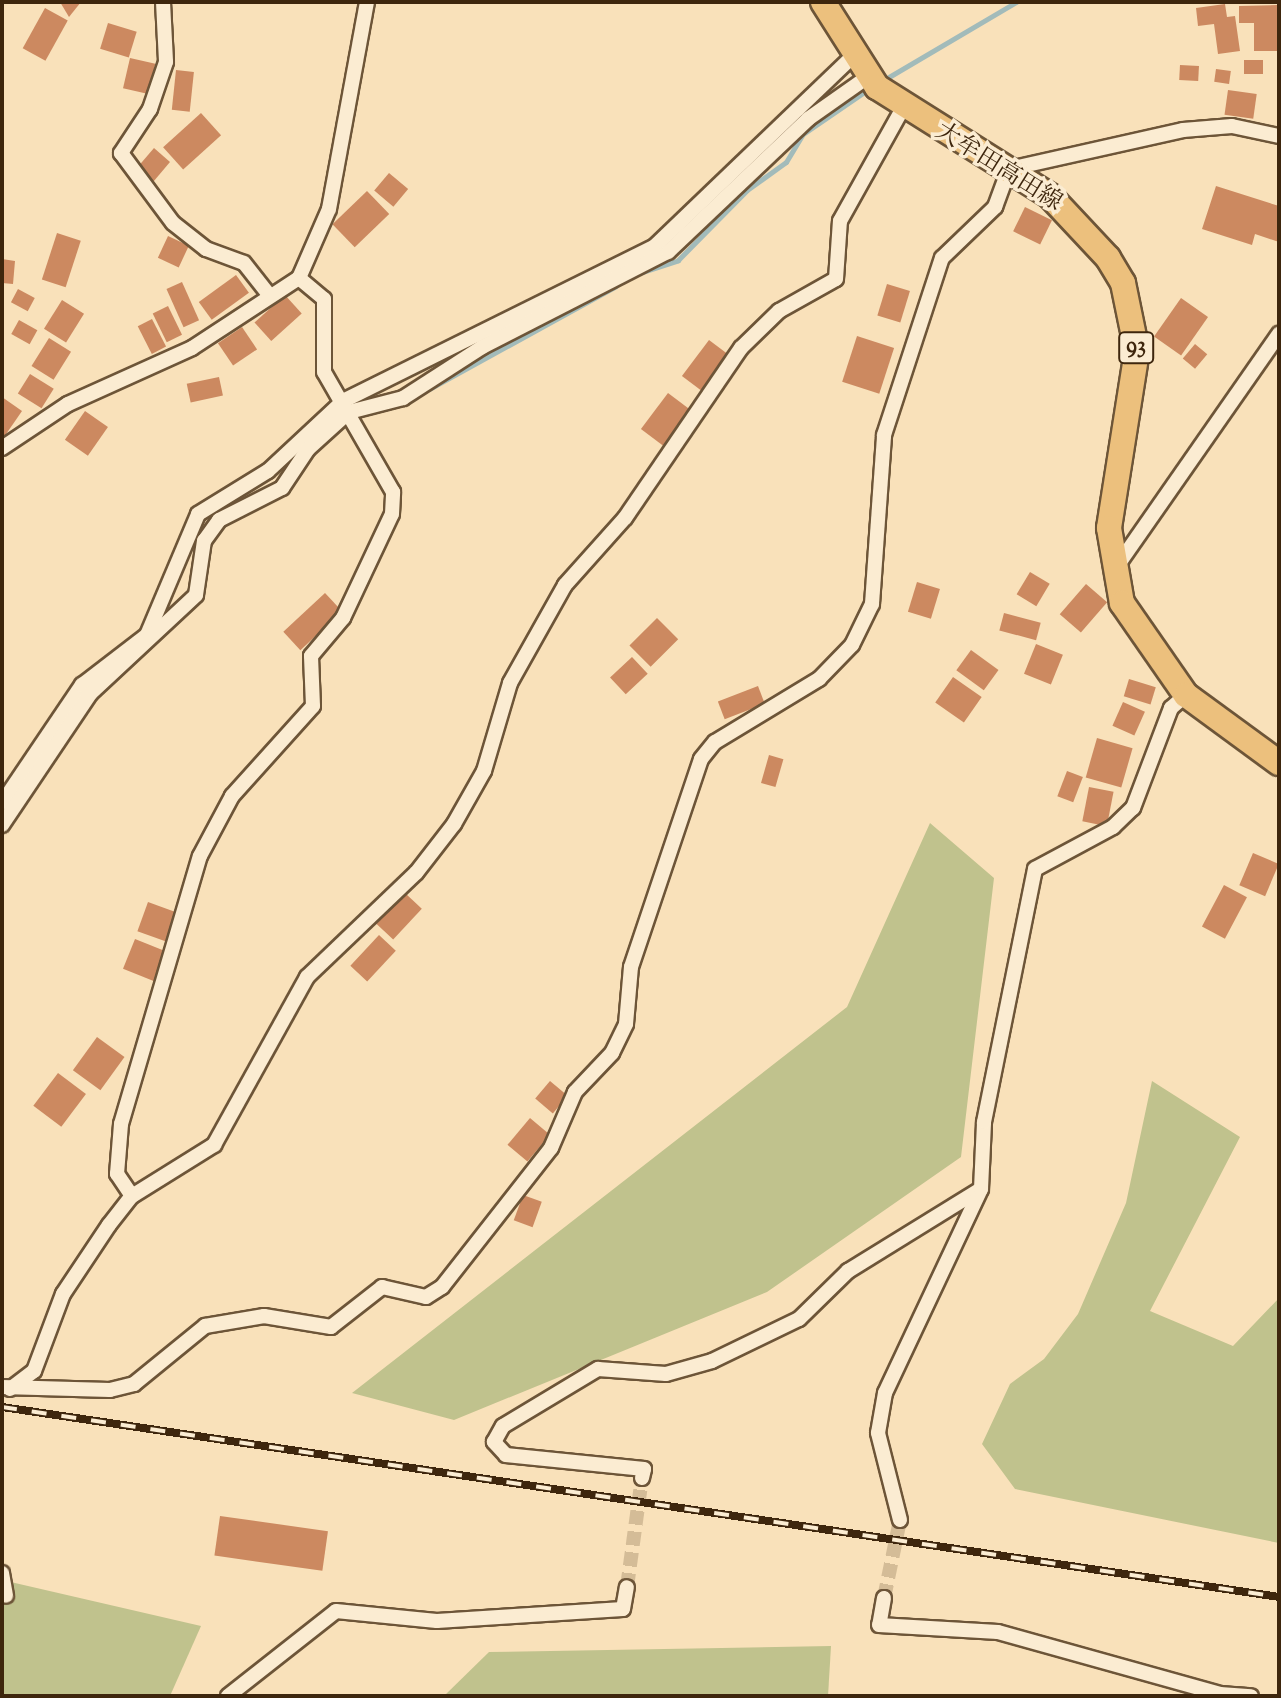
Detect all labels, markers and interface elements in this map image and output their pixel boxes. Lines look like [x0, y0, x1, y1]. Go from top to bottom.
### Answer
street label: 大牟田高田線 [929, 118, 1067, 218]
road number: 93 [1118, 330, 1154, 366]

